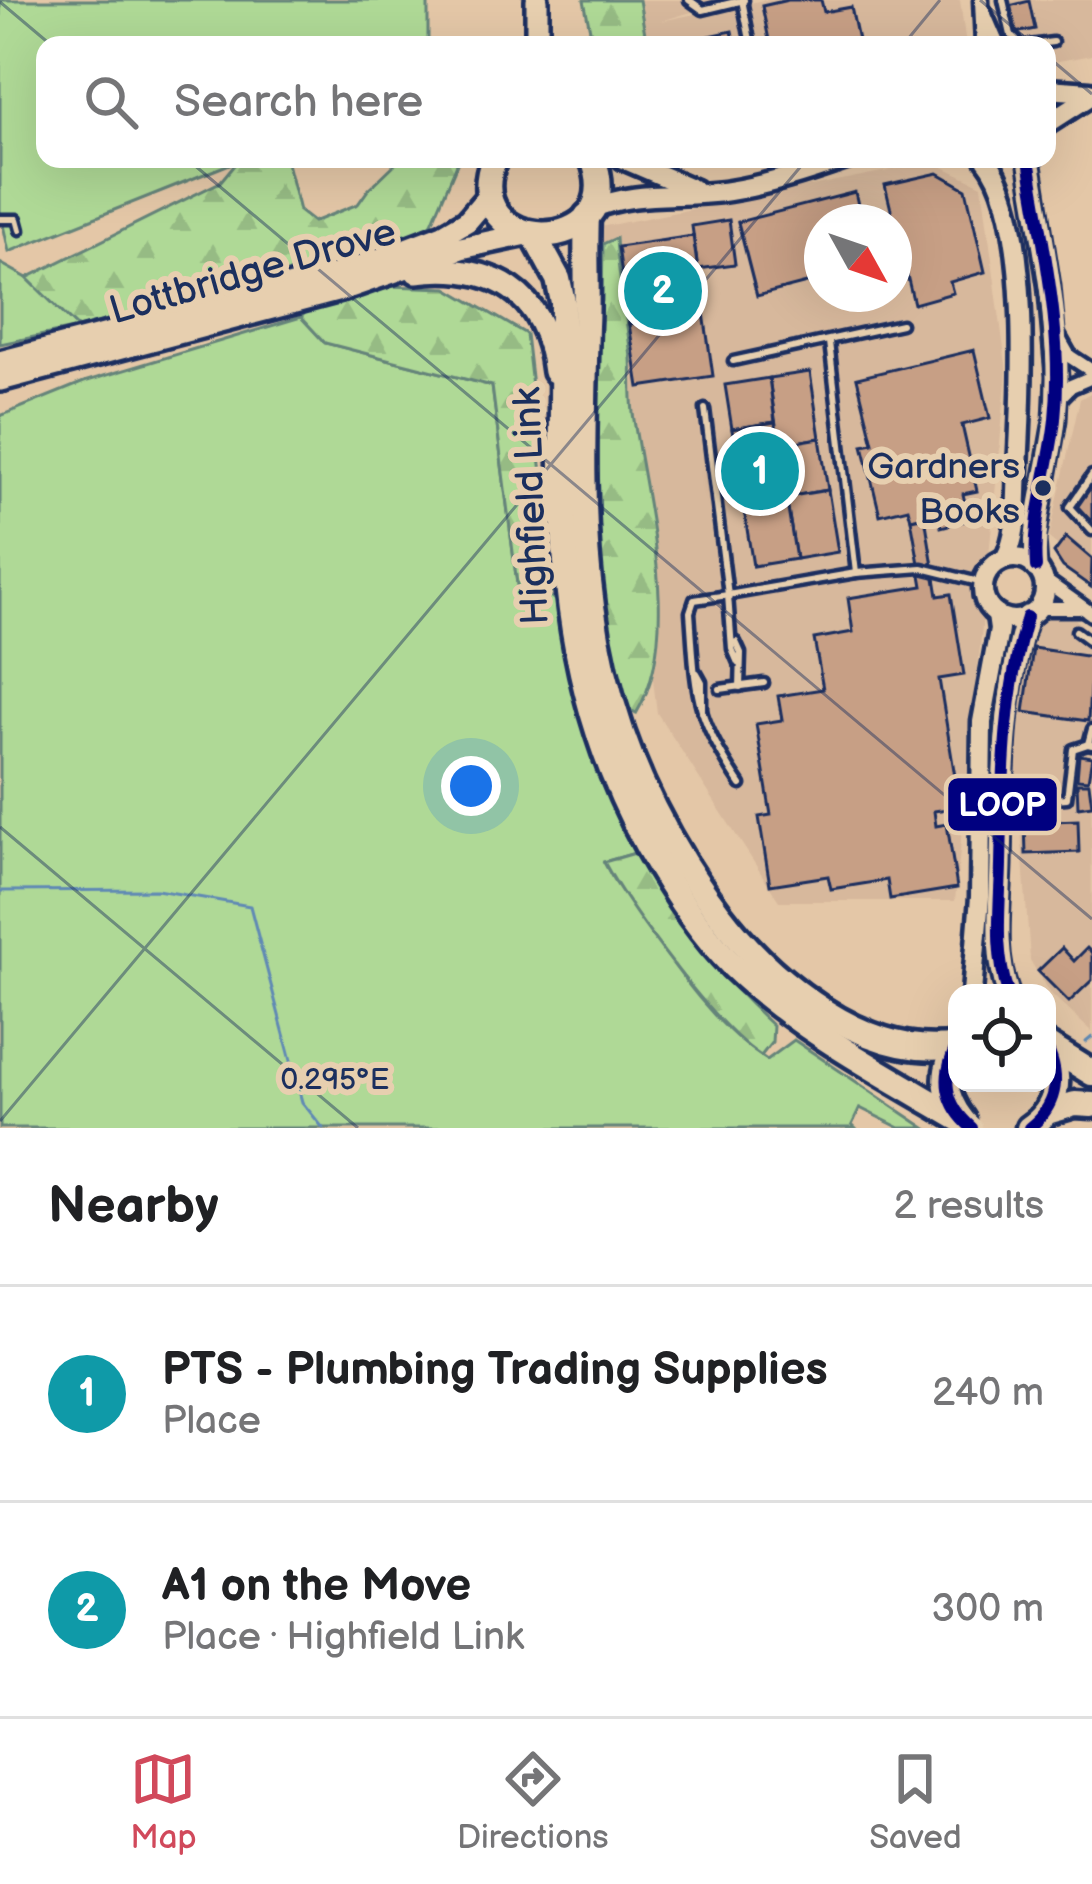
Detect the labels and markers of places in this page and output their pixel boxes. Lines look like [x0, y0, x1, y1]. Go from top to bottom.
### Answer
pin: 2 [624, 246, 702, 336]
pin: 1 [721, 426, 799, 516]
place label: Gardners Books [867, 446, 1020, 534]
marker: Gardners Books [1032, 477, 1054, 499]

